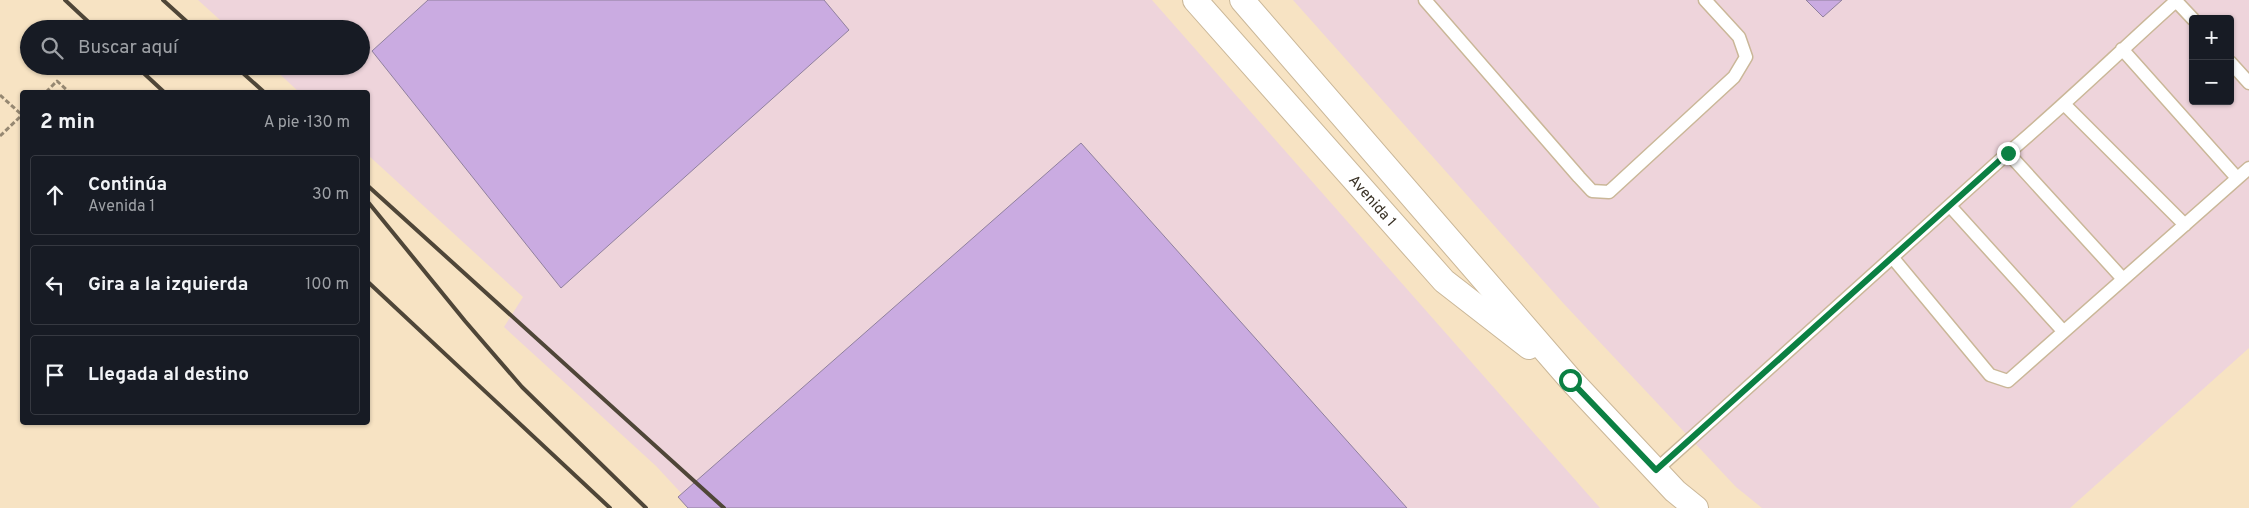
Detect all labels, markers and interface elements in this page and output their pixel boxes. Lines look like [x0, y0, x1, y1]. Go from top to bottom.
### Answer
map controls [2189, 15, 2234, 105]
button: + [2189, 15, 2234, 60]
search box [20, 20, 370, 75]
icon: search [38, 34, 66, 62]
text: Buscar aquí [78, 36, 178, 60]
button: − [2189, 60, 2234, 105]
text: 2 min [40, 109, 95, 136]
text: A pie · 130 m [264, 113, 350, 133]
route end [1997, 142, 2020, 165]
street label: Avenida 1 [1344, 172, 1400, 231]
text: Continúa [88, 173, 167, 197]
icon: ahead [41, 181, 69, 209]
text: 30 m [312, 185, 349, 205]
text: Avenida 1 [88, 197, 155, 217]
icon: left [41, 271, 69, 299]
text: Gira a la izquierda [88, 273, 248, 297]
text: 100 m [305, 275, 349, 295]
icon: arrive [41, 361, 69, 389]
text: Llegada al destino [88, 363, 249, 387]
route start [1559, 369, 1582, 392]

